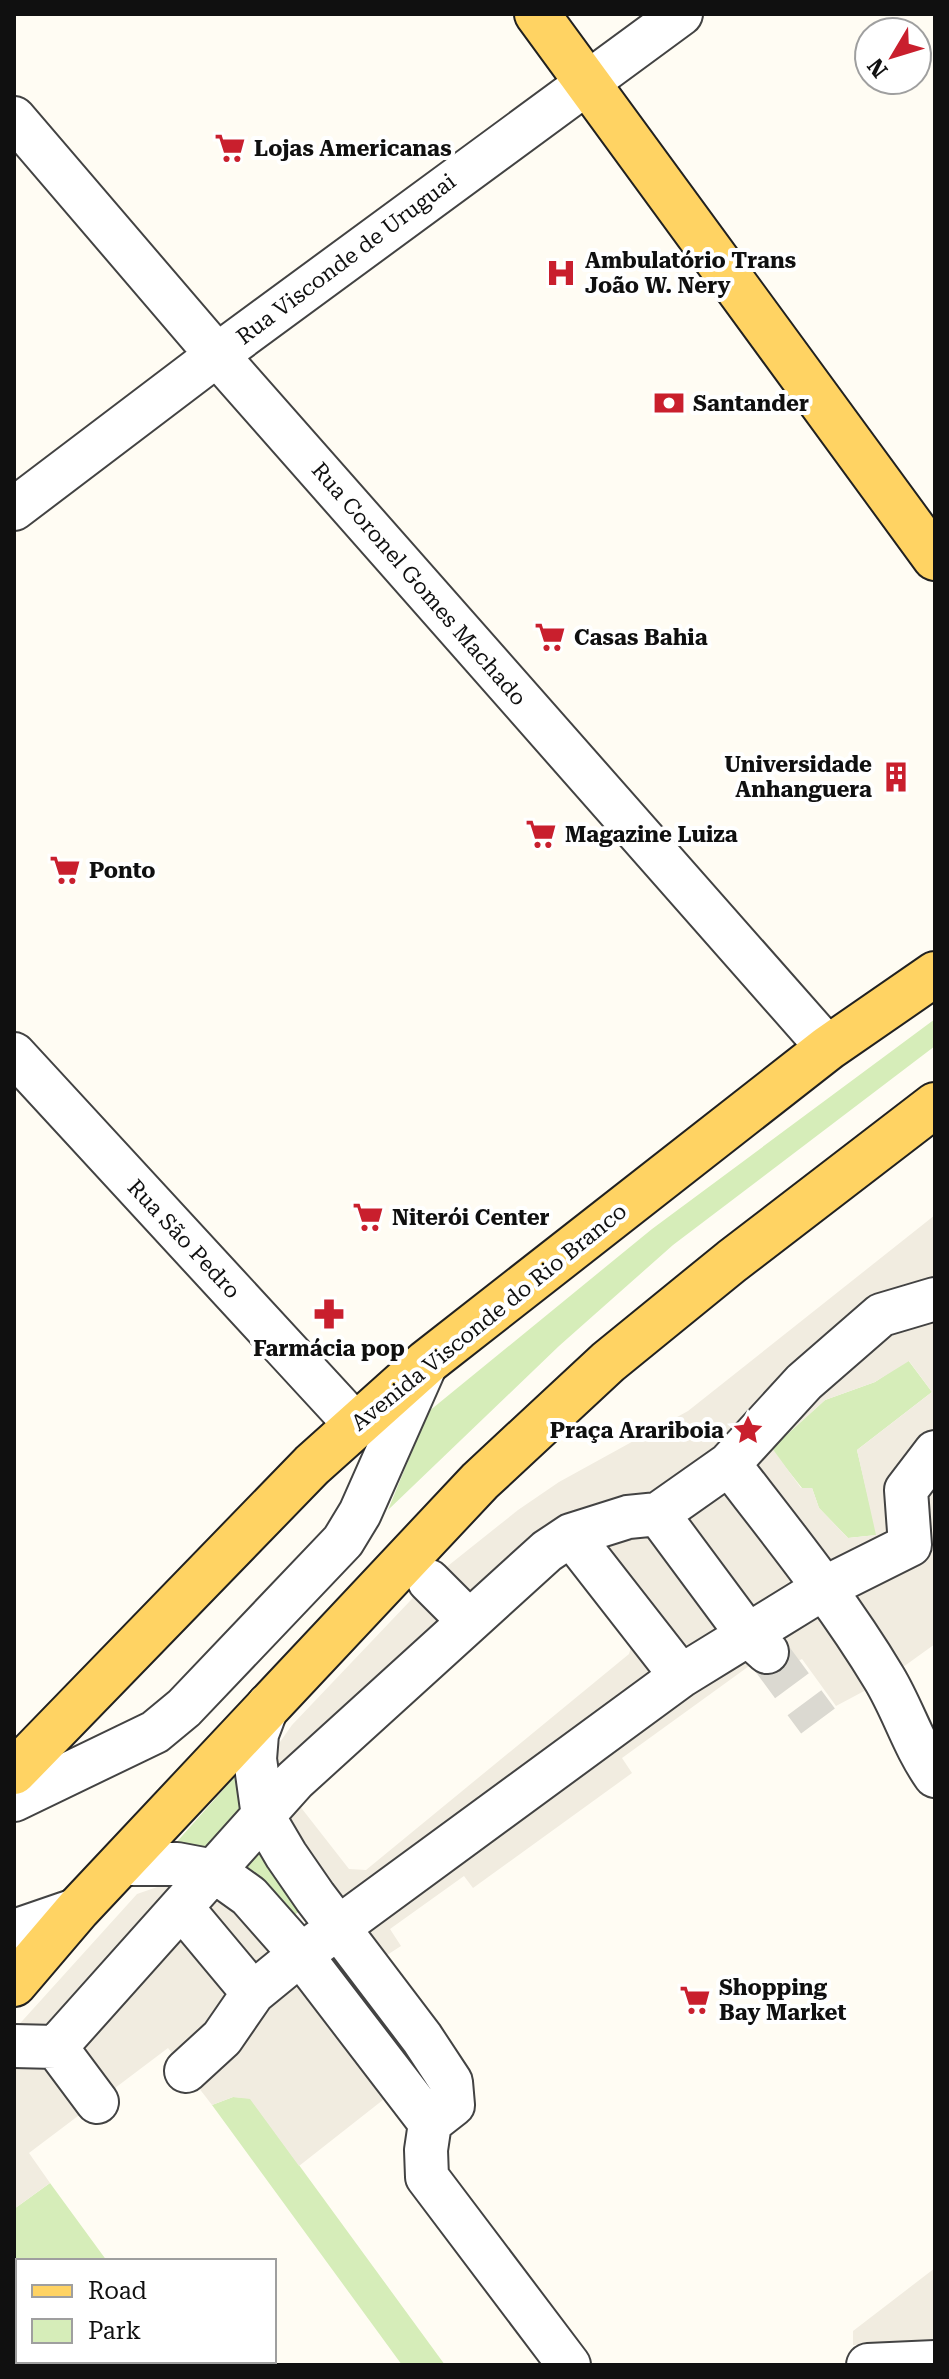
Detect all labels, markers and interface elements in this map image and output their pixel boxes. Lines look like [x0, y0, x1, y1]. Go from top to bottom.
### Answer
north arrow [853, 16, 933, 96]
text: N [863, 54, 893, 82]
supermarket icon: Lojas Americanas [213, 131, 247, 165]
place label: Lojas Americanas [254, 136, 452, 161]
street label: Rua Visconde de Uruguai [232, 169, 460, 349]
place label: Ambulatório Trans João W. Nery [585, 248, 796, 298]
hospital icon: Ambulatório Trans João W. Nery [544, 256, 578, 290]
bank icon: Santander [652, 386, 686, 420]
place label: Santander [693, 391, 809, 416]
street label: Rua Coronel Gomes Machado [307, 457, 531, 711]
supermarket icon: Casas Bahia [533, 620, 567, 654]
place label: Casas Bahia [574, 625, 708, 650]
place label: Universidade Anhanguera [724, 752, 872, 802]
building icon: Universidade Anhanguera [879, 760, 913, 794]
supermarket icon: Magazine Luiza [524, 817, 558, 851]
place label: Magazine Luiza [565, 822, 738, 847]
supermarket icon: Ponto [48, 853, 82, 887]
place label: Ponto [89, 858, 156, 883]
street label: Rua São Pedro [123, 1175, 245, 1303]
street label: Avenida Visconde do Rio Branco [346, 1198, 632, 1436]
supermarket icon: Niterói Center [351, 1200, 385, 1234]
place label: Niterói Center [392, 1205, 550, 1230]
pharmacy icon: Farmácia pop [312, 1297, 346, 1331]
place label: Farmácia pop [253, 1336, 405, 1361]
place icon: Praça Arariboia [731, 1413, 765, 1447]
place label: Praça Arariboia [550, 1418, 724, 1443]
place label: Shopping Bay Market [719, 1975, 846, 2025]
supermarket icon: Shopping Bay Market [678, 1983, 712, 2017]
legend [16, 2259, 276, 2363]
text: Road [88, 2277, 147, 2305]
text: Park [88, 2317, 141, 2345]

